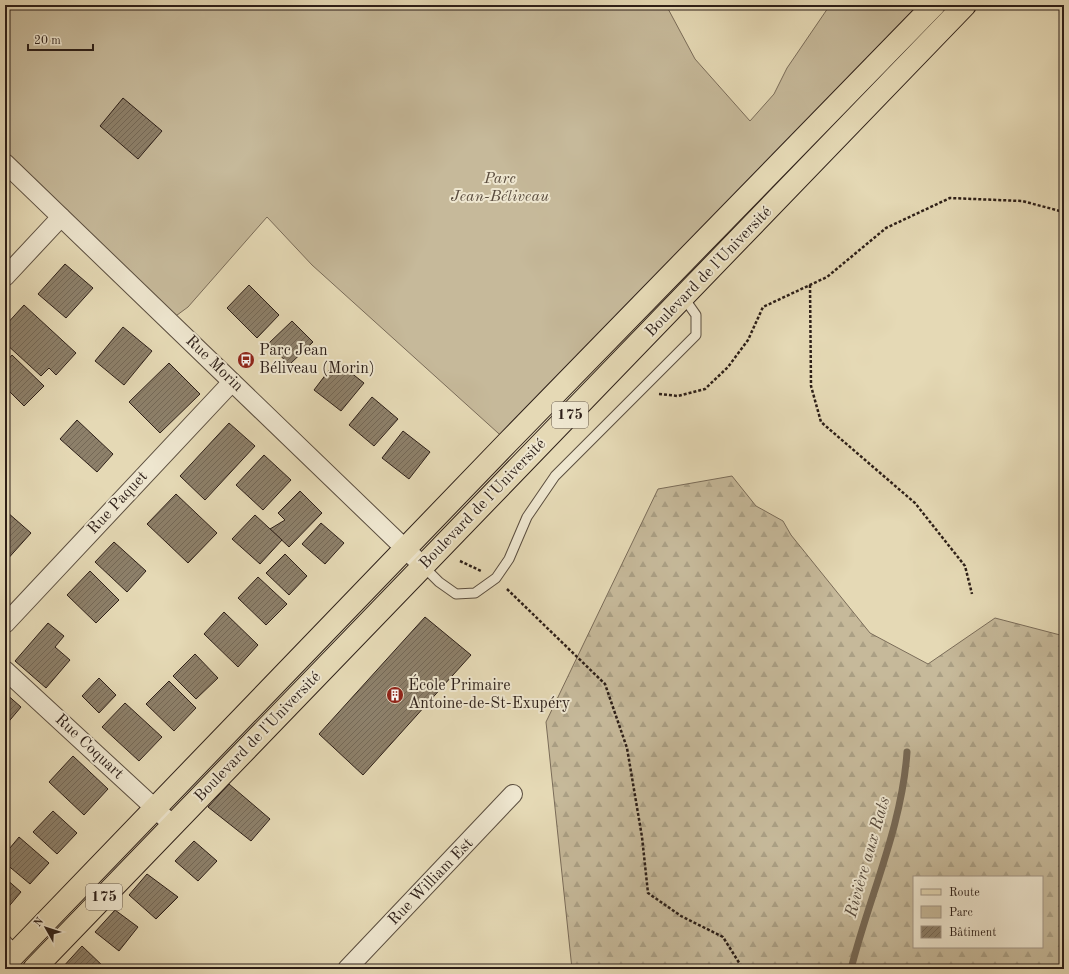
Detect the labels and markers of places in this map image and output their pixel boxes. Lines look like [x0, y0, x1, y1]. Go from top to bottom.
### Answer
place label: Parc Jean Béliveau (Morin) [259, 343, 375, 377]
bus stop icon: Parc Jean Béliveau (Morin) [236, 350, 256, 370]
place label: École Primaire Antoine-de-St-Exupéry [408, 674, 571, 712]
building icon: École Primaire Antoine-de-St-Exupéry [385, 685, 405, 705]

